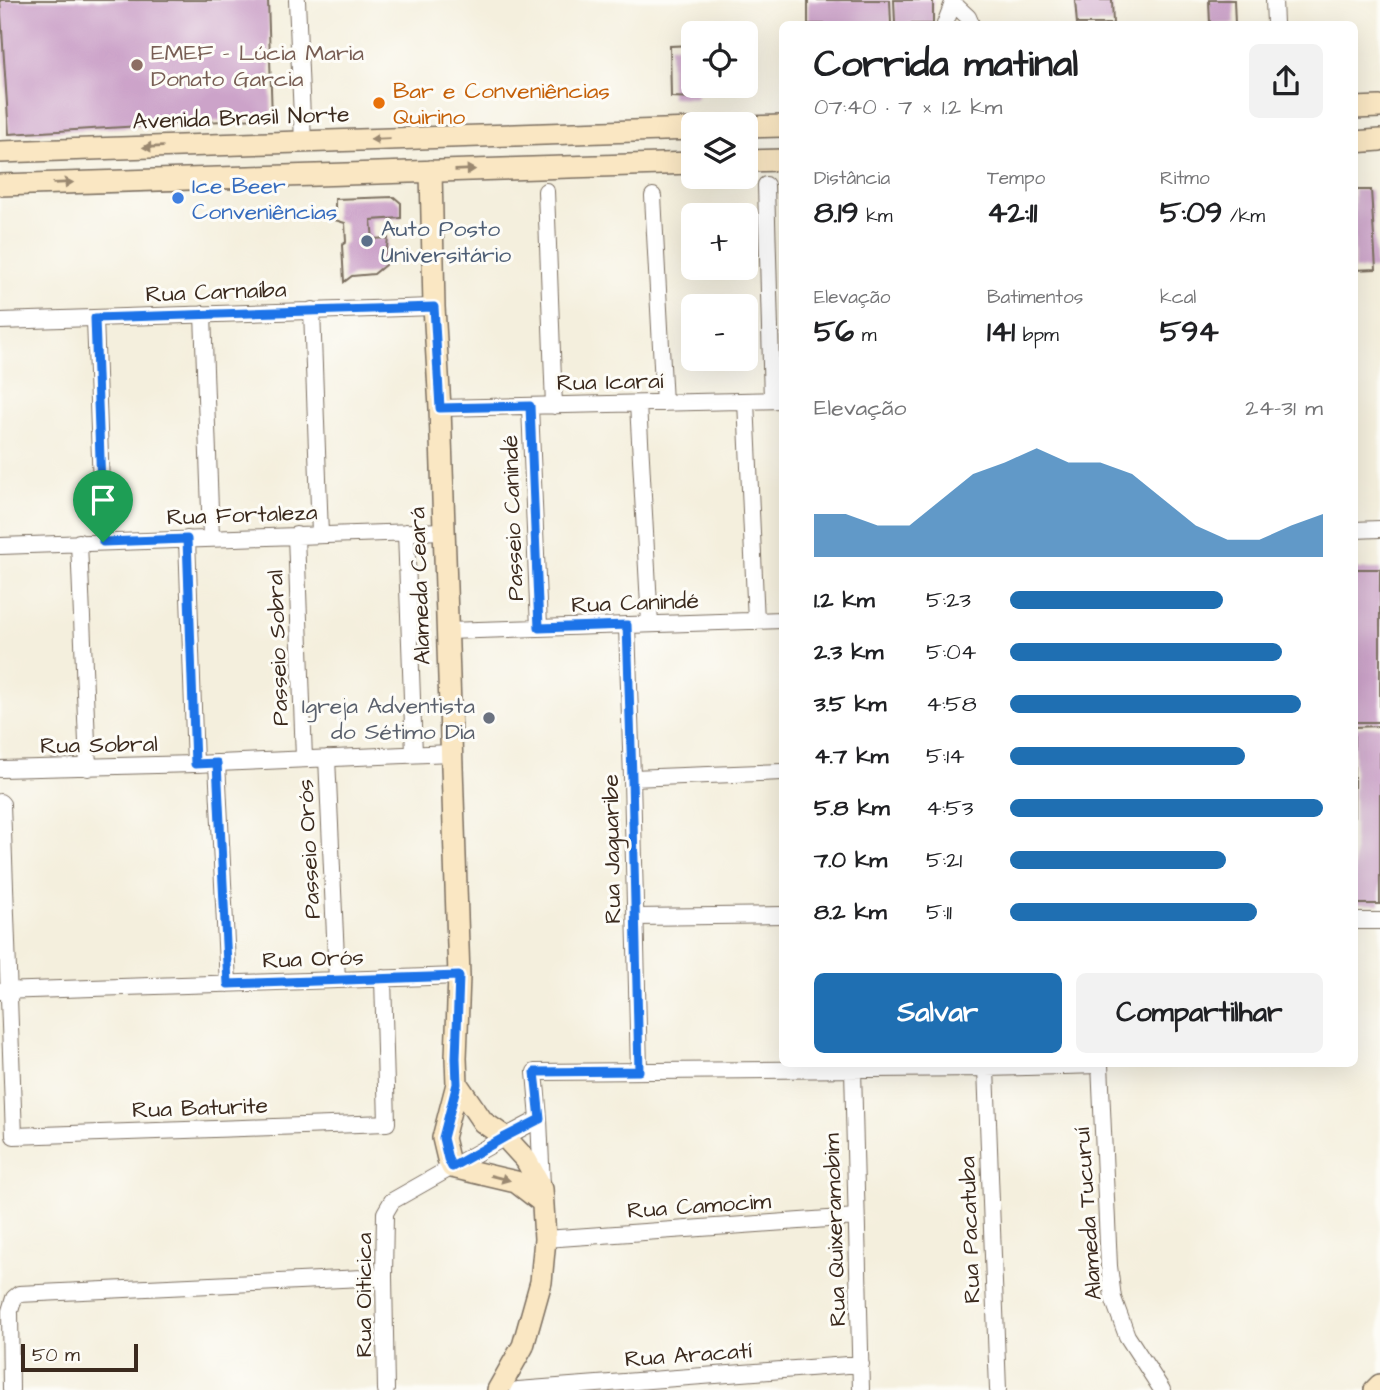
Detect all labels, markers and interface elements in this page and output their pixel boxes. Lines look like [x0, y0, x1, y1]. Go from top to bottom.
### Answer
map controls [681, 21, 758, 371]
button: locate [681, 21, 758, 98]
place label: EMEF - Lúcia Maria Donato Garcia [151, 37, 364, 95]
text: Corrida matinal [814, 39, 1078, 91]
button: share [1249, 44, 1323, 118]
marker: EMEF - Lúcia Maria Donato Garcia [129, 57, 145, 73]
place label: Bar e Conveniências Quirino [393, 75, 610, 133]
text: 07:40 · 7 × 1.2 km [814, 91, 1002, 123]
marker: Bar e Conveniências Quirino [371, 95, 387, 111]
street label: Avenida Brasil Norte [132, 98, 350, 138]
button: layers [681, 112, 758, 189]
one-way arrow [369, 133, 391, 144]
one-way arrow [141, 141, 163, 152]
one-way arrow [454, 164, 476, 176]
text: Distância [814, 165, 890, 192]
text: Tempo [987, 165, 1045, 192]
text: Ritmo [1160, 165, 1210, 192]
place label: Ice Beer Conveniências [192, 170, 337, 228]
one-way arrow [53, 178, 75, 189]
marker: Ice Beer Conveniências [170, 190, 186, 206]
text: 8.19 [814, 192, 859, 234]
text: 42:11 [987, 192, 1037, 234]
text: 5:09 [1160, 192, 1222, 234]
button: + [681, 203, 758, 280]
text: km [859, 203, 893, 230]
text: /km [1222, 203, 1265, 230]
place label: Auto Posto Universitário [381, 213, 511, 271]
marker: Auto Posto Universitário [359, 233, 375, 249]
street label: Rua Carnaíba [145, 274, 287, 310]
text: Elevação [814, 284, 890, 311]
text: Batimentos [987, 284, 1083, 311]
text: kcal [1160, 284, 1196, 311]
button: − [681, 294, 758, 371]
text: 56 [814, 311, 854, 353]
text: 141 [987, 311, 1015, 353]
text: 594 [1160, 311, 1219, 353]
text: m [854, 322, 876, 349]
text: bpm [1015, 322, 1059, 349]
street label: Rua Icaraí [556, 365, 664, 399]
text: Elevação [814, 392, 907, 424]
text: 24–31 m [1245, 392, 1323, 424]
street label: Passeio Canindé [494, 434, 532, 602]
pin [73, 470, 133, 542]
icon: arrive [84, 481, 122, 519]
street label: Rua Fortaleza [166, 496, 318, 534]
street label: Alameda Ceará [401, 506, 439, 665]
street label: Passeio Sobral [259, 569, 297, 727]
text: 1.2 km [814, 584, 875, 616]
text: 5:23 [926, 584, 971, 616]
street label: Rua Canindé [571, 585, 699, 621]
text: 2.3 km [814, 636, 883, 668]
text: 5:04 [926, 636, 976, 668]
text: 3.5 km [814, 688, 886, 720]
text: 4:58 [926, 688, 977, 720]
place label: Igreja Adventista do Sétimo Dia [302, 690, 475, 748]
marker: Igreja Adventista do Sétimo Dia [481, 710, 497, 726]
street label: Rua Sobral [40, 728, 158, 762]
text: 4.7 km [814, 740, 888, 772]
text: 5:14 [926, 740, 965, 772]
street label: Rua Jaguaribe [595, 774, 630, 924]
street label: Passeio Orós [289, 778, 329, 920]
text: 5.8 km [814, 792, 890, 824]
text: 4:53 [926, 792, 973, 824]
text: 7.0 km [814, 844, 887, 876]
text: 5:21 [926, 844, 962, 876]
text: 8.2 km [814, 896, 887, 928]
text: 5:11 [926, 896, 952, 928]
street label: Rua Orós [262, 941, 364, 977]
button: Salvar [814, 973, 1062, 1053]
button: Compartilhar [1076, 973, 1323, 1053]
street label: Rua Baturite [132, 1090, 269, 1126]
street label: Alameda Tucuruí [1066, 1126, 1110, 1301]
street label: Rua Quixeramobim [816, 1133, 854, 1327]
street label: Rua Pacatuba [951, 1156, 989, 1304]
one-way arrow [489, 1173, 511, 1184]
street label: Rua Camocim [626, 1185, 772, 1227]
street label: Rua Oiticica [348, 1232, 380, 1357]
street label: Rua Aracatí [624, 1335, 753, 1375]
scale bar [21, 1341, 138, 1373]
text: 50 m [32, 1342, 80, 1369]

